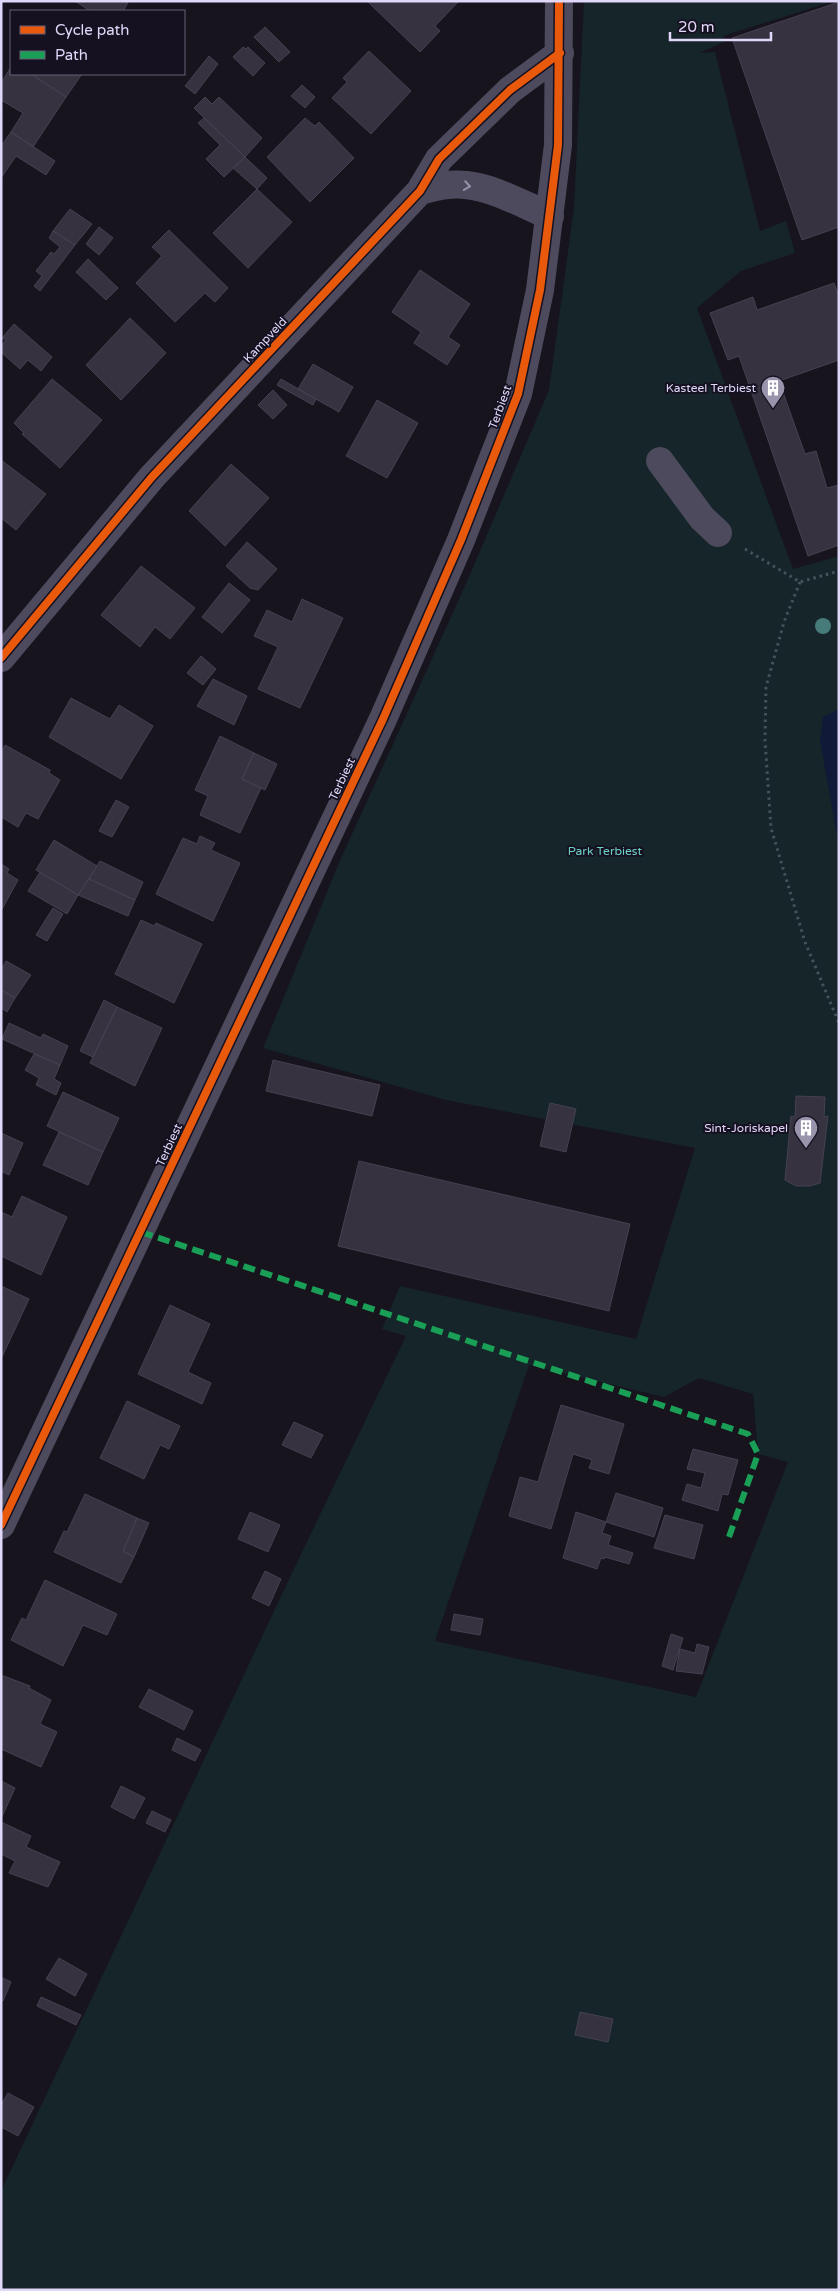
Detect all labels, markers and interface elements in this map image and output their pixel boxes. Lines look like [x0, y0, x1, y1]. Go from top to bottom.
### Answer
legend [10, 10, 185, 75]
scale bar [670, 10, 771, 42]
text: 20 m [678, 18, 715, 36]
text: Cycle path [55, 21, 129, 39]
text: Path [55, 46, 88, 64]
one-way arrow [464, 180, 472, 191]
street label: Kampveld [240, 314, 290, 366]
building icon: Kasteel Terbiest [760, 375, 786, 409]
place label: Kasteel Terbiest [666, 381, 756, 395]
street label: Terbiest [486, 383, 515, 431]
street label: Terbiest [326, 755, 358, 803]
park label: Park Terbiest [568, 844, 643, 858]
building icon: Sint-Joriskapel [793, 1115, 819, 1149]
street label: Terbiest [153, 1121, 185, 1169]
place label: Sint-Joriskapel [704, 1121, 788, 1135]

